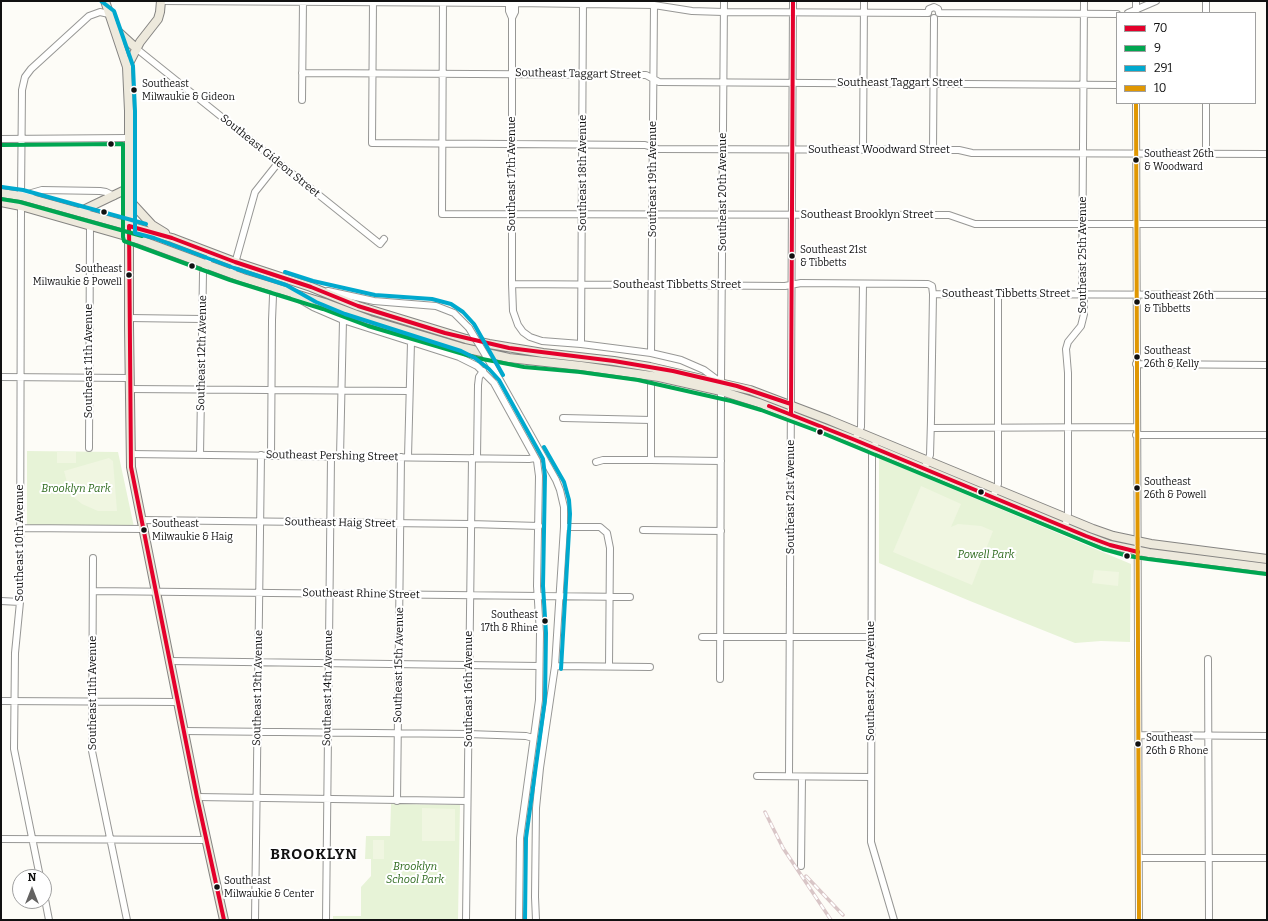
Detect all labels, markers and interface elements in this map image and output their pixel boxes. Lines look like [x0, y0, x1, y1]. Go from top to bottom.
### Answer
legend [1116, 12, 1256, 104]
text: 70 [1154, 21, 1168, 35]
text: 9 [1154, 41, 1161, 55]
text: 291 [1154, 61, 1172, 75]
street label: Southeast Taggart Street [515, 66, 641, 82]
street label: Southeast Taggart Street [837, 76, 963, 90]
place label: Southeast Milwaukie & Gideon [142, 78, 235, 102]
text: 10 [1154, 81, 1167, 95]
marker: Southeast Milwaukie & Gideon [129, 85, 139, 95]
street label: Southeast Gideon Street [218, 112, 322, 200]
street label: Southeast 18th Avenue [576, 115, 590, 231]
street label: Southeast 17th Avenue [505, 116, 519, 232]
street label: Southeast 19th Avenue [646, 121, 660, 237]
street label: Southeast 20th Avenue [716, 133, 730, 251]
unlabelled marker [106, 139, 116, 149]
street label: Southeast Woodward Street [808, 143, 950, 157]
place label: Southeast 26th & Woodward [1144, 148, 1214, 172]
marker: Southeast 26th & Woodward [1131, 155, 1141, 165]
street label: Southeast 25th Avenue [1076, 196, 1090, 314]
unlabelled marker [99, 207, 109, 217]
street label: Southeast Brooklyn Street [801, 208, 933, 222]
place label: Southeast 21st & Tibbetts [800, 244, 867, 268]
marker: Southeast 21st & Tibbetts [787, 251, 797, 261]
unlabelled marker [187, 261, 197, 271]
place label: Southeast Milwaukie & Powell [33, 263, 122, 286]
marker: Southeast Milwaukie & Powell [124, 270, 134, 280]
street label: Southeast Tibbetts Street [613, 278, 741, 292]
street label: Southeast Tibbetts Street [942, 287, 1070, 301]
place label: Southeast 26th & Tibbetts [1144, 290, 1214, 314]
street label: Southeast 12th Avenue [194, 295, 210, 411]
marker: Southeast 26th & Tibbetts [1132, 297, 1142, 307]
street label: Southeast 11th Avenue [82, 304, 96, 418]
place label: Southeast 26th & Kelly [1144, 345, 1199, 368]
marker: Southeast 26th & Kelly [1132, 352, 1142, 362]
unlabelled marker [815, 427, 825, 437]
street label: Southeast 21st Avenue [784, 440, 798, 554]
street label: Southeast Pershing Street [266, 448, 398, 464]
place label: Southeast 26th & Powell [1144, 476, 1206, 500]
park label: Brooklyn Park [41, 482, 111, 496]
marker: Southeast 26th & Powell [1132, 483, 1142, 493]
street label: Southeast 10th Avenue [13, 485, 27, 601]
unlabelled marker [976, 487, 986, 497]
street label: Southeast Haig Street [284, 515, 396, 531]
place label: Southeast Milwaukie & Haig [152, 518, 233, 542]
marker: Southeast Milwaukie & Haig [139, 525, 149, 535]
park label: Powell Park [958, 548, 1014, 562]
unlabelled marker [1122, 551, 1132, 561]
street label: Southeast Rhine Street [302, 586, 420, 602]
street label: Southeast 15th Avenue [391, 607, 407, 723]
place label: Southeast 17th & Rhine [481, 609, 538, 632]
marker: Southeast 17th & Rhine [540, 616, 550, 626]
street label: Southeast 22nd Avenue [864, 621, 878, 741]
street label: Southeast 13th Avenue [250, 630, 266, 746]
street label: Southeast 14th Avenue [320, 630, 336, 746]
street label: Southeast 16th Avenue [462, 631, 476, 747]
street label: Southeast 11th Avenue [86, 636, 100, 750]
place label: Southeast 26th & Rhone [1146, 732, 1208, 756]
marker: Southeast 26th & Rhone [1133, 739, 1143, 749]
district label: BROOKLYN [270, 846, 358, 864]
park label: Brooklyn School Park [386, 860, 444, 886]
north arrow [12, 869, 52, 909]
text: N [28, 871, 36, 884]
place label: Southeast Milwaukie & Center [224, 875, 314, 898]
marker: Southeast Milwaukie & Center [212, 882, 222, 892]

